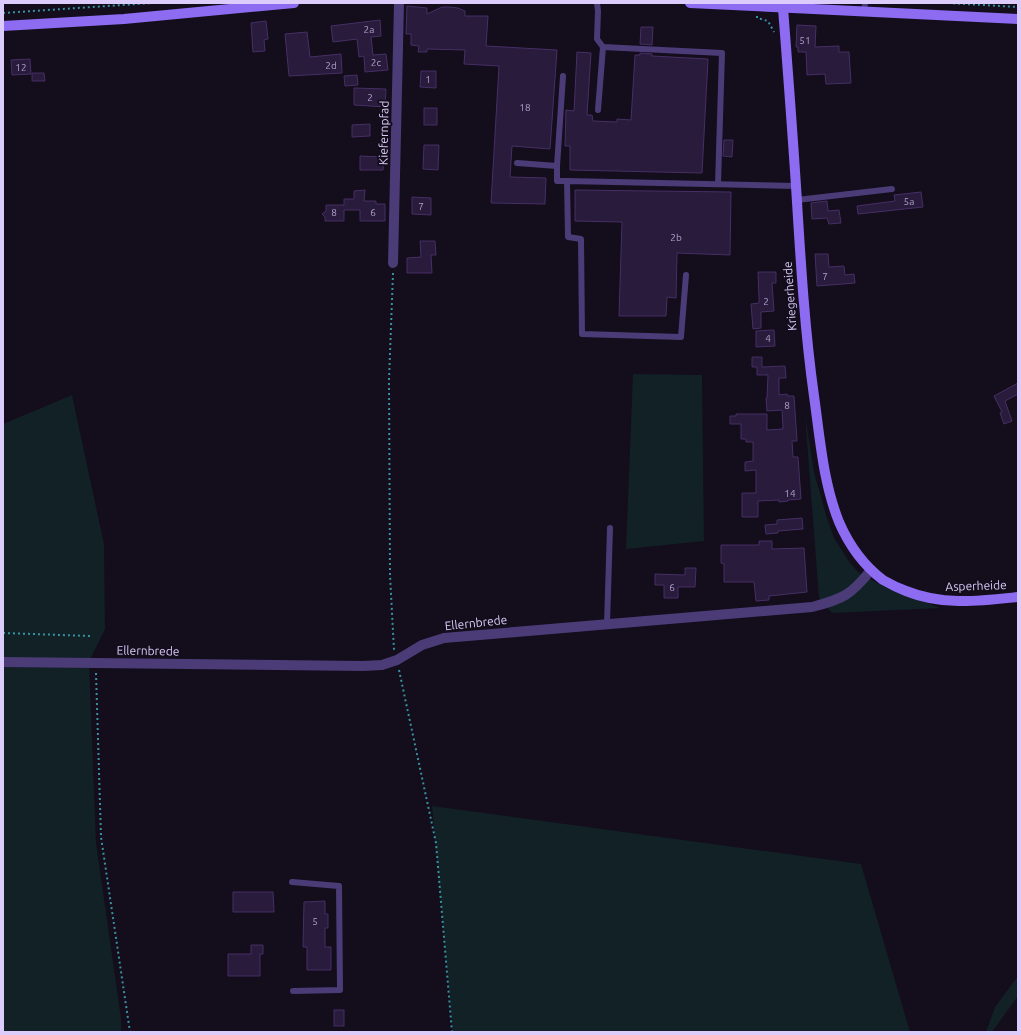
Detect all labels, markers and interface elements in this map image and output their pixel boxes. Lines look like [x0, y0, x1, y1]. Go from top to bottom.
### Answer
house number: 2a [364, 24, 374, 35]
house number: 51 [799, 35, 811, 46]
house number: 2c [371, 57, 381, 68]
house number: 2d [325, 60, 337, 71]
house number: 12 [15, 62, 27, 73]
house number: 1 [425, 74, 431, 85]
house number: 2 [367, 92, 373, 103]
street label: Kiefernpfad [376, 101, 391, 165]
house number: 18 [519, 102, 531, 113]
house number: 5a [904, 196, 914, 207]
house number: 7 [418, 201, 424, 212]
house number: 8 [331, 207, 337, 218]
house number: 6 [370, 207, 376, 218]
house number: 2b [670, 232, 682, 243]
street label: Kriegerheide [781, 261, 798, 331]
house number: 7 [822, 271, 828, 282]
house number: 2 [763, 296, 769, 307]
house number: 4 [765, 333, 771, 344]
house number: 8 [784, 400, 790, 411]
house number: 14 [784, 488, 796, 499]
street label: Asperheide [945, 578, 1007, 593]
house number: 6 [669, 582, 675, 593]
street label: Ellernbrede [444, 613, 508, 632]
street label: Ellernbrede [116, 643, 180, 658]
house number: 5 [312, 916, 318, 927]

